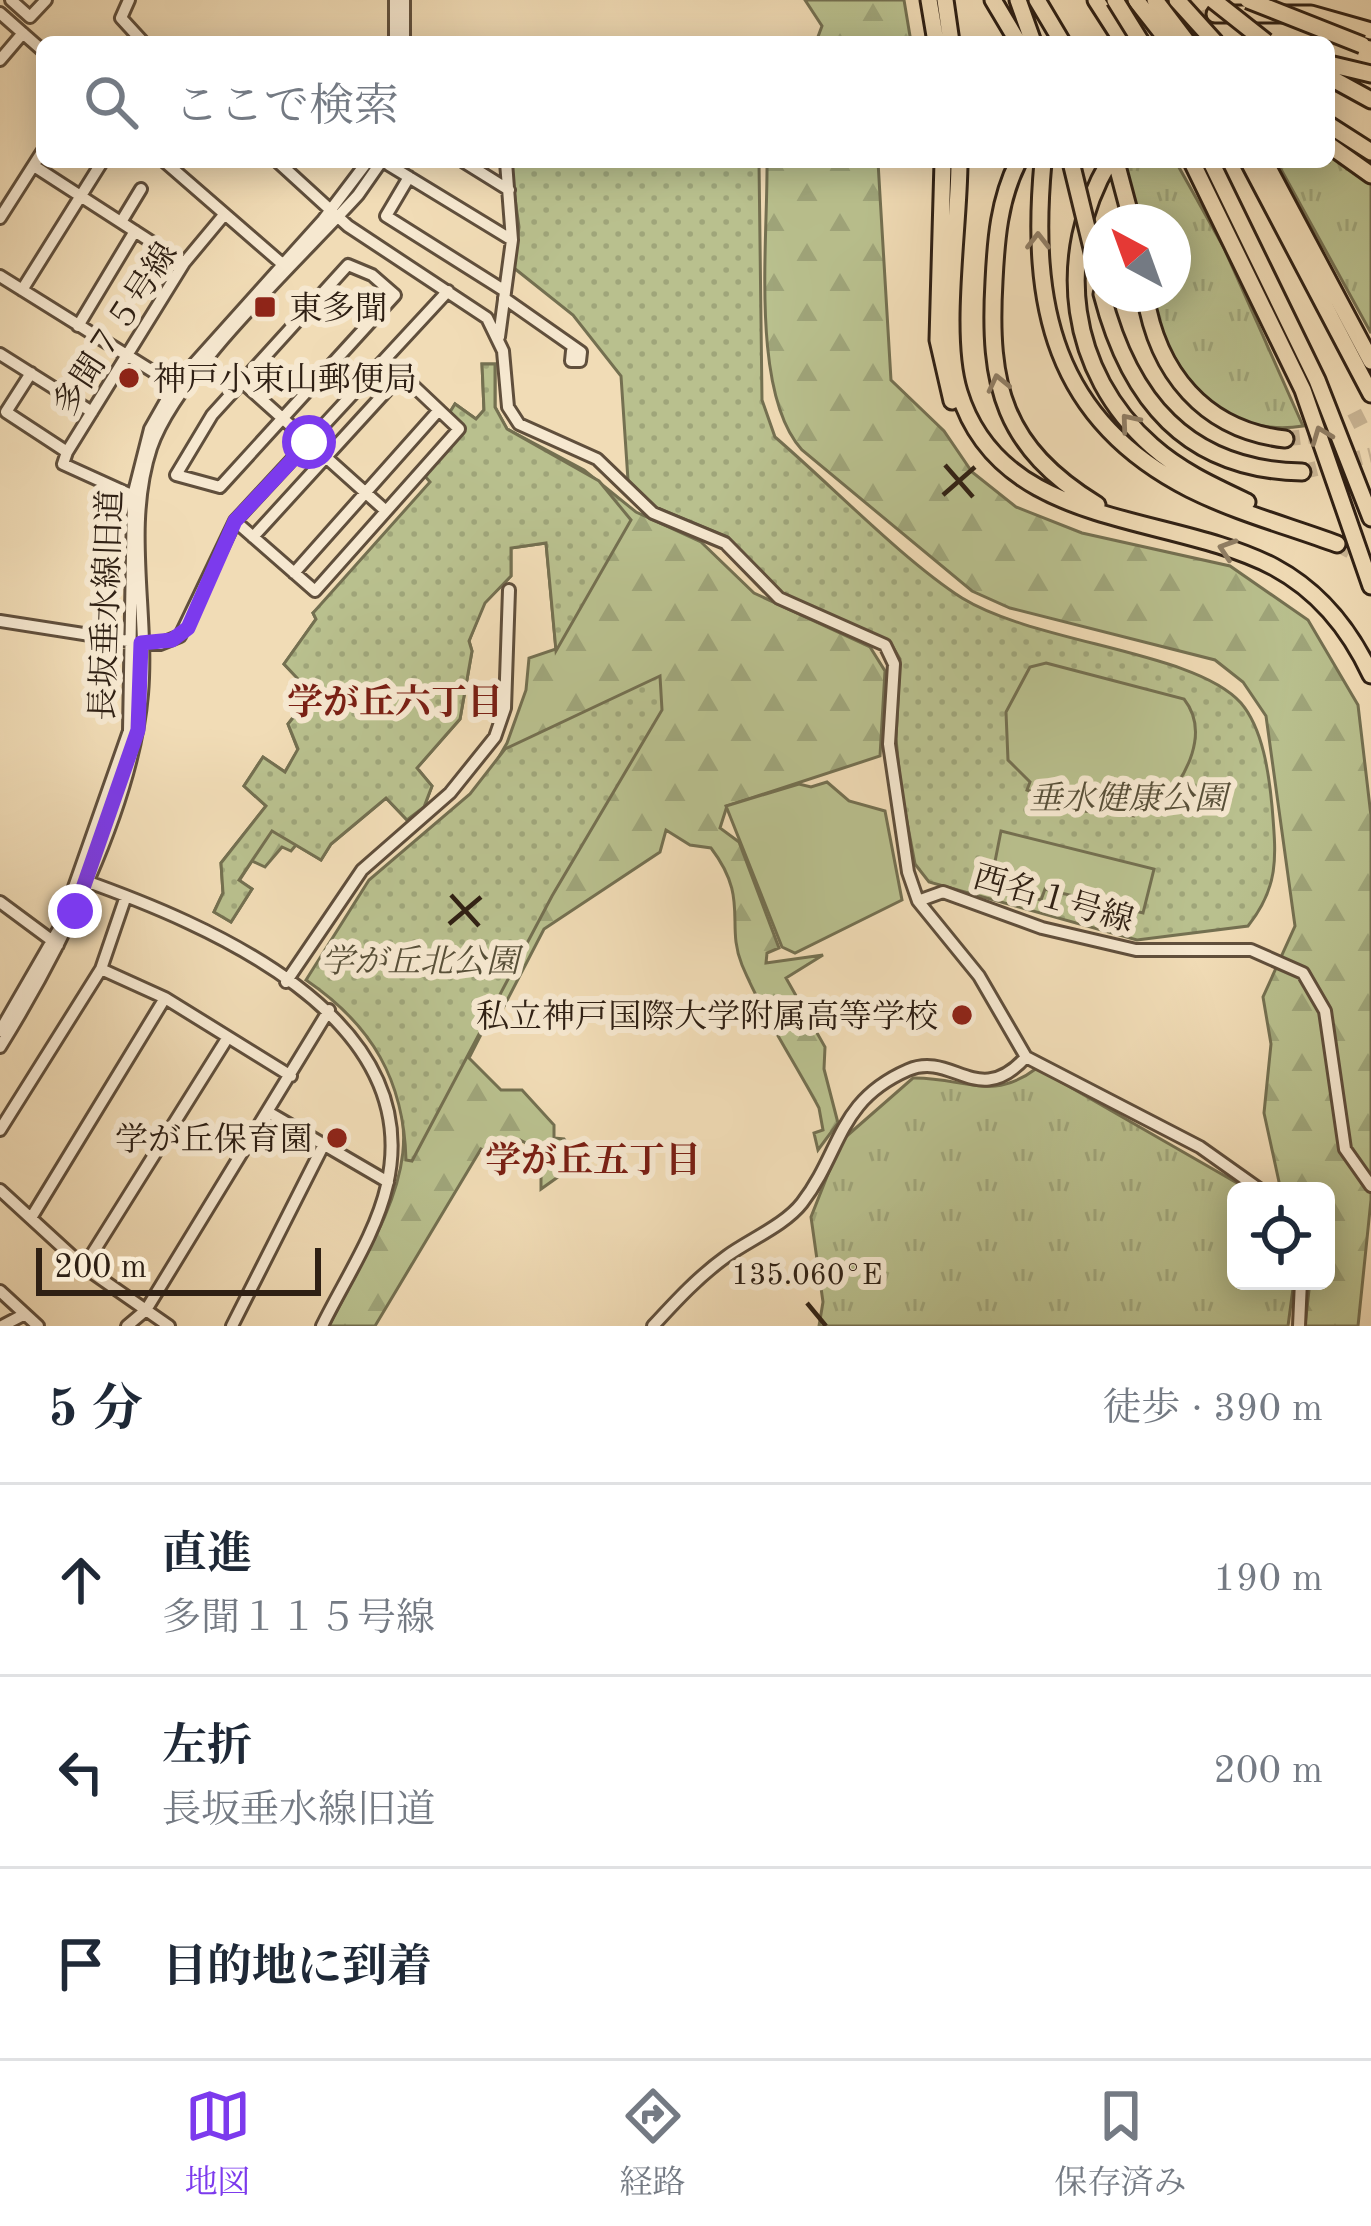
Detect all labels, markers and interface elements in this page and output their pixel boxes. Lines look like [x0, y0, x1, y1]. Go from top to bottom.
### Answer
search box [36, 36, 1335, 168]
icon: search [78, 69, 144, 135]
text: ここで検索 [174, 86, 399, 131]
north arrow [1083, 204, 1191, 312]
one-way arrow [1025, 231, 1051, 249]
street label: 多聞７５号線 [47, 236, 185, 422]
place label: 東多聞 [289, 291, 388, 327]
marker: 東多聞 [252, 294, 278, 320]
place label: 神戸小束山郵便局 [153, 362, 417, 398]
marker: 神戸小束山郵便局 [116, 365, 142, 391]
one-way arrow [987, 373, 1012, 394]
one-way arrow [1122, 413, 1144, 435]
route start [282, 415, 336, 469]
one-way arrow [1310, 426, 1335, 447]
street label: 長坂垂水線旧道 [85, 489, 129, 721]
one-way arrow [1217, 538, 1238, 563]
district label: 学が丘六丁目 [287, 683, 503, 723]
park label: 垂水健康公園 [1029, 781, 1232, 817]
street label: 西名１号線 [969, 859, 1138, 939]
route end [48, 884, 102, 938]
park label: 学が丘北公園 [321, 944, 524, 980]
place label: 私立神戸国際大学附属高等学校 [476, 999, 938, 1035]
marker: 私立神戸国際大学附属高等学校 [949, 1002, 975, 1028]
place label: 学が丘保育園 [115, 1122, 313, 1158]
marker: 学が丘保育園 [324, 1125, 350, 1151]
district label: 学が丘五丁目 [485, 1141, 701, 1181]
map controls [1227, 1182, 1335, 1290]
button: locate [1227, 1182, 1335, 1290]
scale bar [36, 1242, 321, 1295]
text: 200 m [54, 1252, 147, 1285]
text: 135.060°E [732, 1261, 882, 1291]
text: 5 分 [48, 1386, 143, 1437]
text: 徒歩 · 390 m [1102, 1390, 1323, 1429]
text: 直進 [162, 1534, 252, 1579]
icon: ahead [48, 1547, 114, 1613]
text: 190 m [1213, 1560, 1323, 1599]
text: 多聞１１５号線 [162, 1600, 435, 1639]
text: 左折 [162, 1726, 252, 1771]
icon: left [48, 1739, 114, 1805]
text: 200 m [1213, 1752, 1323, 1791]
text: 長坂垂水線旧道 [162, 1792, 435, 1831]
icon: arrive [48, 1931, 114, 1997]
text: 目的地に到着 [162, 1947, 432, 1992]
tab: 地図 [185, 2083, 251, 2205]
tab: 経路 [620, 2083, 686, 2205]
tab: 保存済み [1055, 2083, 1187, 2205]

